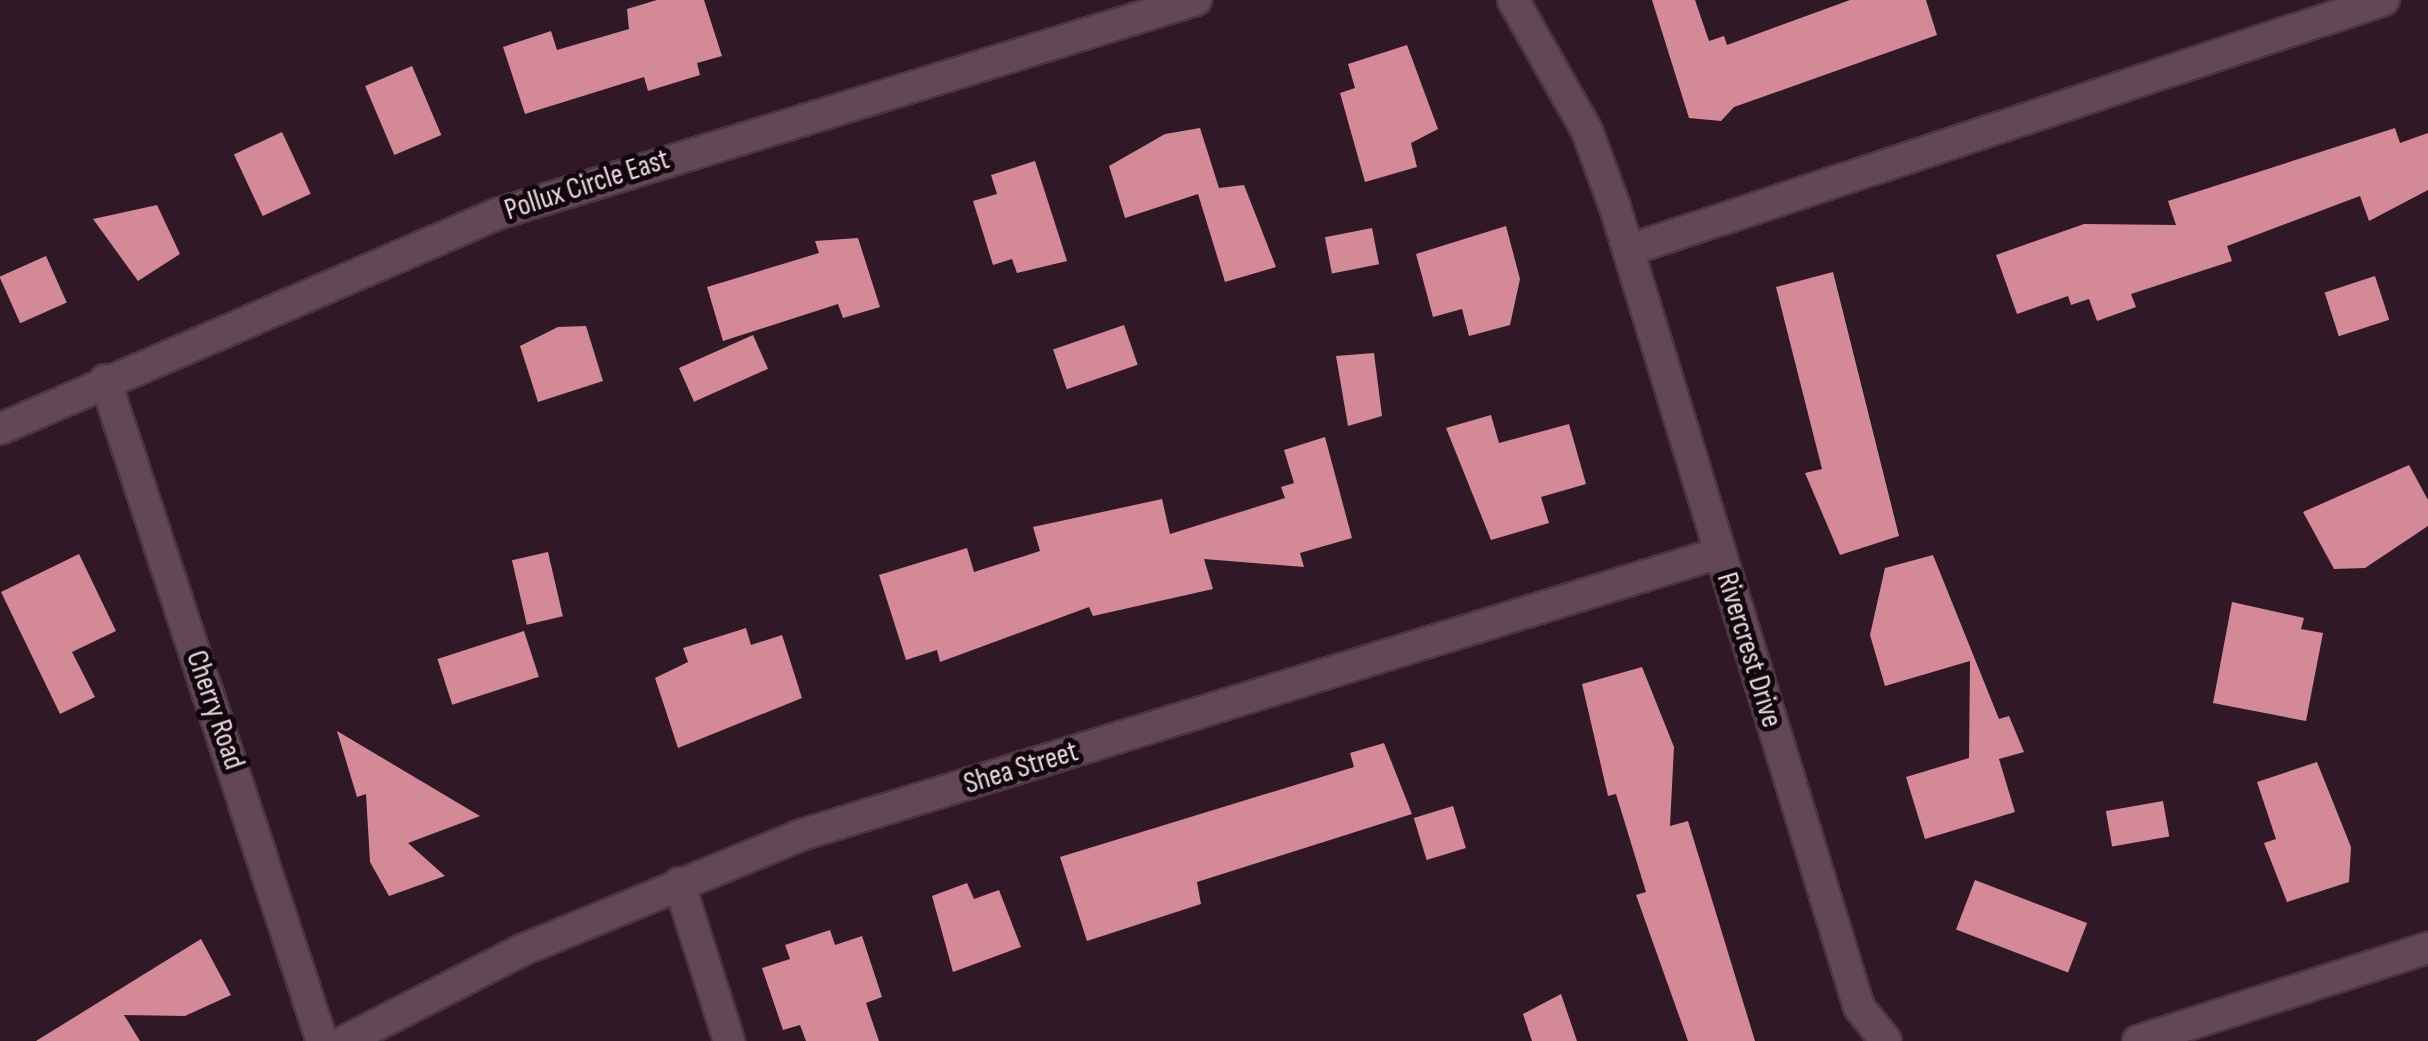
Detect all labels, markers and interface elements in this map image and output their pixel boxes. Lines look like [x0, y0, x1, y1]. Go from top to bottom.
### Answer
street label: Pollux Circle East [500, 141, 674, 229]
street label: Rivercrest Drive [1708, 568, 1790, 732]
street label: Cherry Road [178, 646, 252, 774]
street label: Shea Street [960, 734, 1082, 802]

